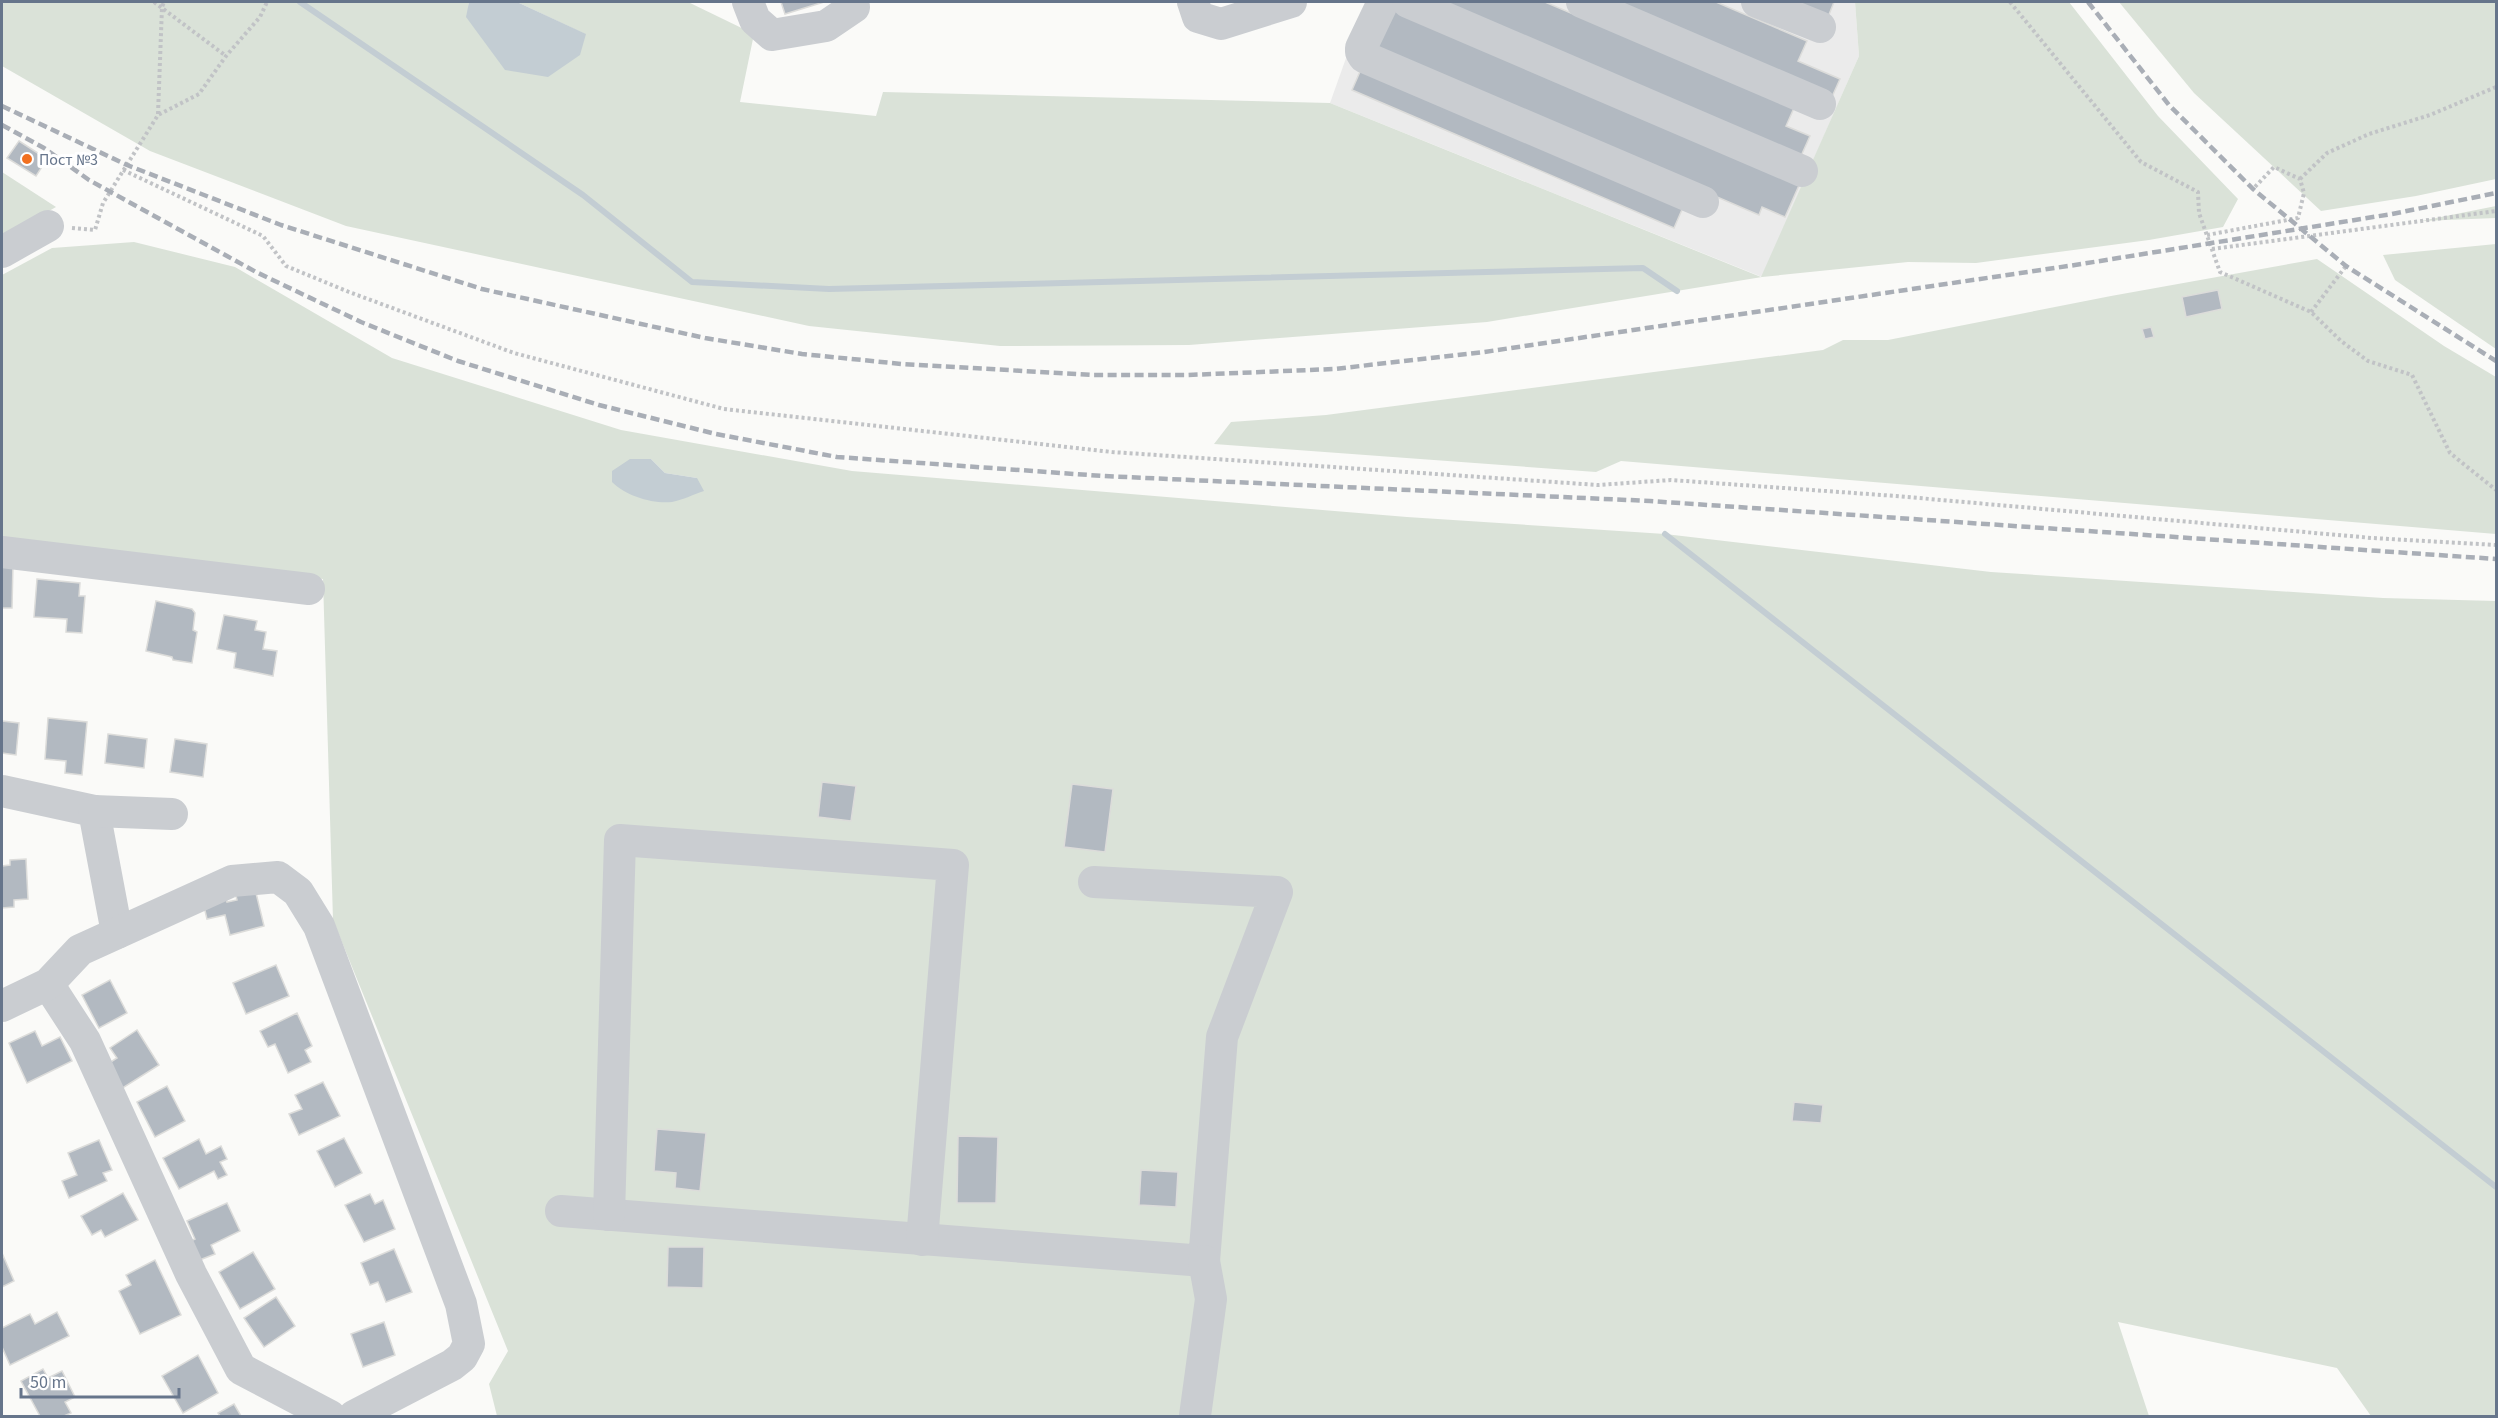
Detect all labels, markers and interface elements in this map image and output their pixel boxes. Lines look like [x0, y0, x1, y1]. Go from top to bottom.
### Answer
place label: Пост №3 [39, 149, 98, 171]
marker: Пост №3 [20, 152, 34, 166]
scale bar [21, 1361, 178, 1399]
text: 50 m [30, 1370, 66, 1395]

